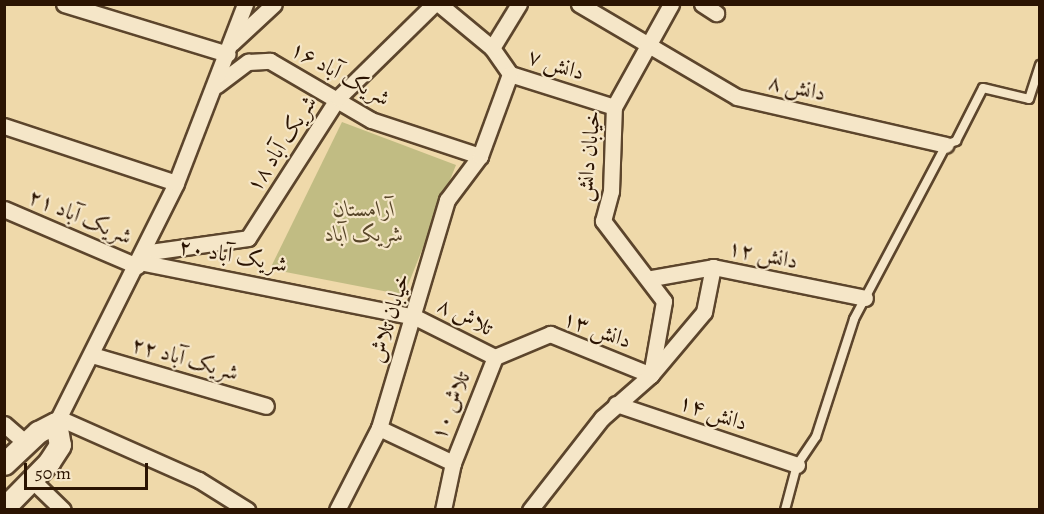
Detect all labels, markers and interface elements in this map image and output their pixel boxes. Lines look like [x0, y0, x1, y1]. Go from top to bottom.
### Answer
street label: شریک آباد ۱۶ [286, 36, 394, 112]
street label: دانش ۷ [524, 44, 588, 86]
street label: دانش ۸ [766, 69, 828, 107]
street label: شریک آباد ۱۸ [241, 91, 323, 197]
street label: خیابان دانش [571, 109, 607, 203]
street label: شریک آباد ۲۱ [24, 183, 136, 251]
park label: آرامستان شریک آباد [324, 196, 404, 248]
street label: شریک آباد ۲۰ [177, 233, 289, 279]
street label: دانش ۱۲ [726, 235, 800, 275]
street label: خیابان تلاش [364, 270, 416, 366]
street label: تلاش ۸ [433, 292, 497, 342]
street label: دانش ۱۳ [559, 306, 635, 354]
street label: شریک آباد ۲۲ [129, 331, 241, 387]
street label: تلاش ۱۰ [425, 368, 477, 444]
street label: دانش ۱۴ [675, 389, 751, 437]
scale bar [27, 451, 152, 489]
text: 50 m [35, 461, 71, 485]

